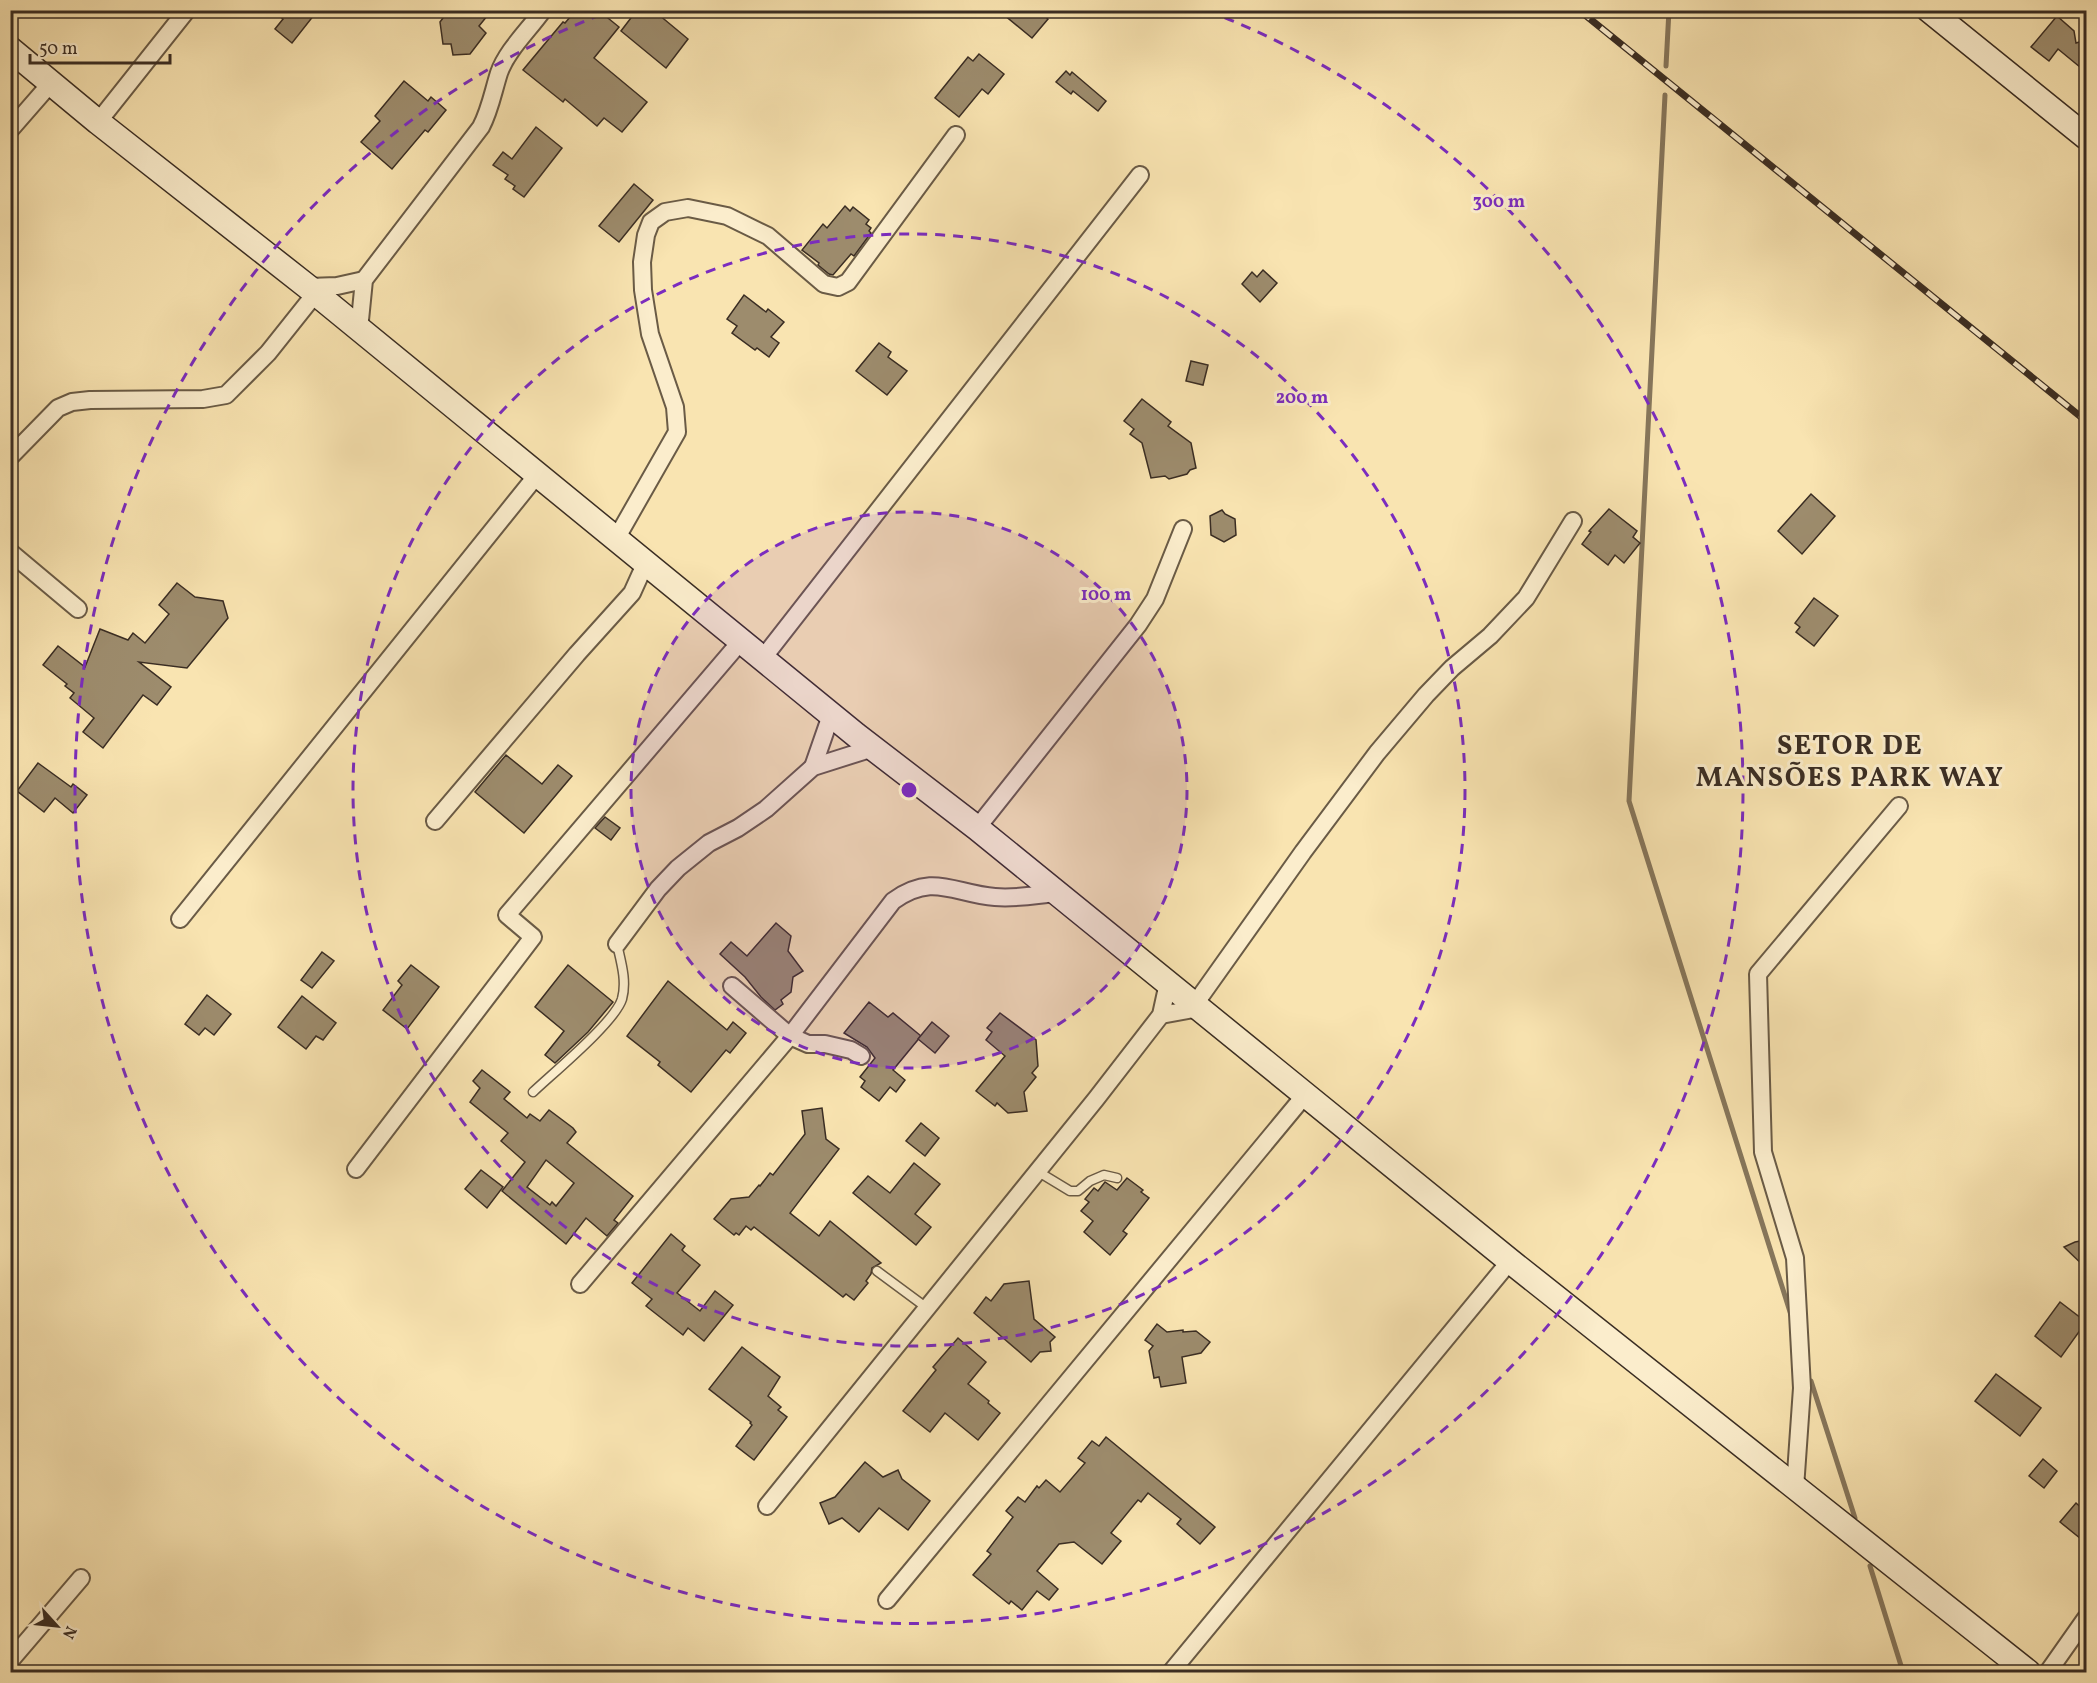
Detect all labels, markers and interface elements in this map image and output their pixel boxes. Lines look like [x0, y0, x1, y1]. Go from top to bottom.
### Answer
scale bar [30, 27, 170, 65]
text: 50 m [39, 37, 78, 62]
text: 300 m [1473, 190, 1525, 215]
text: 200 m [1276, 386, 1328, 411]
text: 100 m [1081, 583, 1131, 608]
district label: SETOR DE MANSÕES PARK WAY [1696, 727, 2004, 798]
centre of rings [899, 780, 919, 800]
north arrow [27, 1596, 87, 1656]
text: N [56, 1622, 81, 1642]

